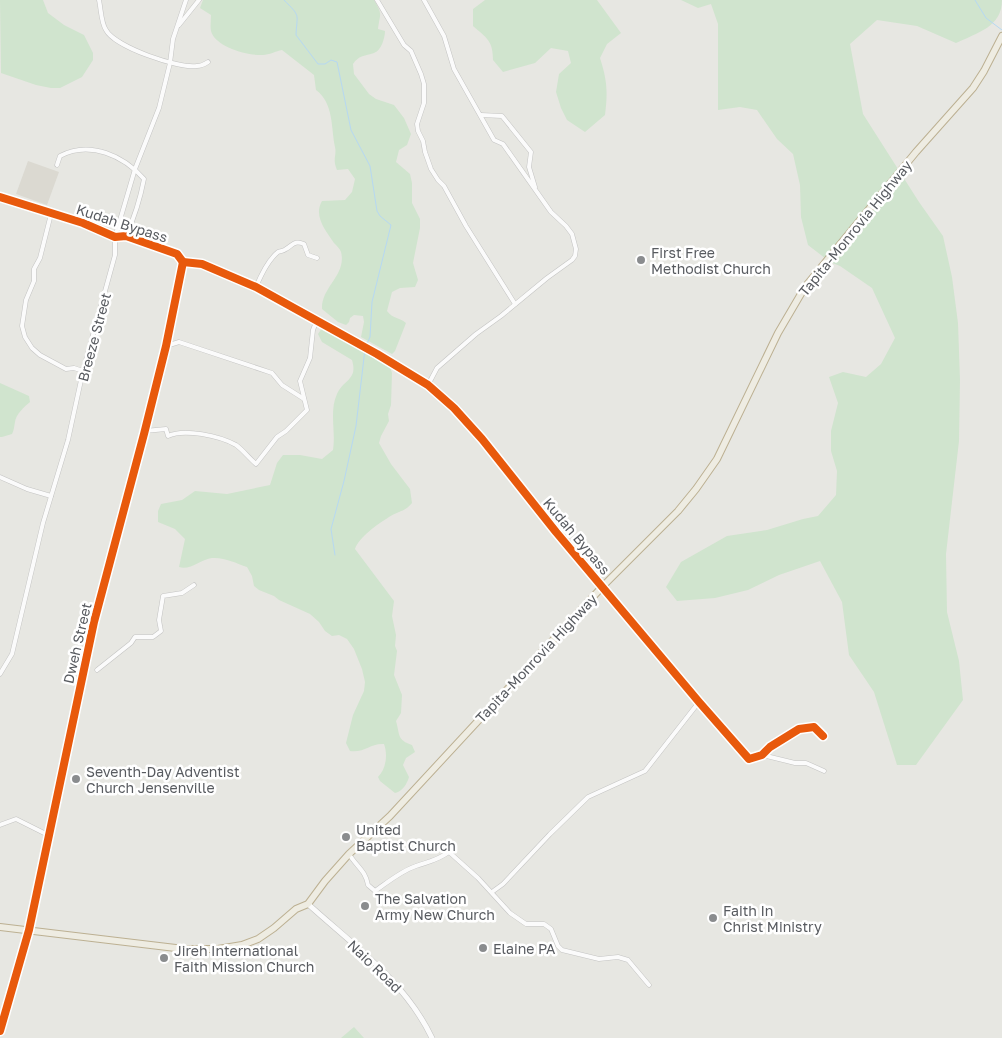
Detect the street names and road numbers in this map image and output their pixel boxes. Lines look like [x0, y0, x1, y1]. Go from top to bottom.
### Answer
street label: Tapita-Monrovia Highway [795, 156, 915, 299]
street label: Kudah Bypass [74, 200, 170, 246]
street label: Breeze Street [74, 291, 114, 383]
street label: Kudah Bypass [540, 494, 614, 578]
street label: Tapita-Monrovia Highway [472, 590, 600, 726]
street label: Dweh Street [59, 601, 95, 685]
street label: Naio Road [344, 936, 406, 996]

